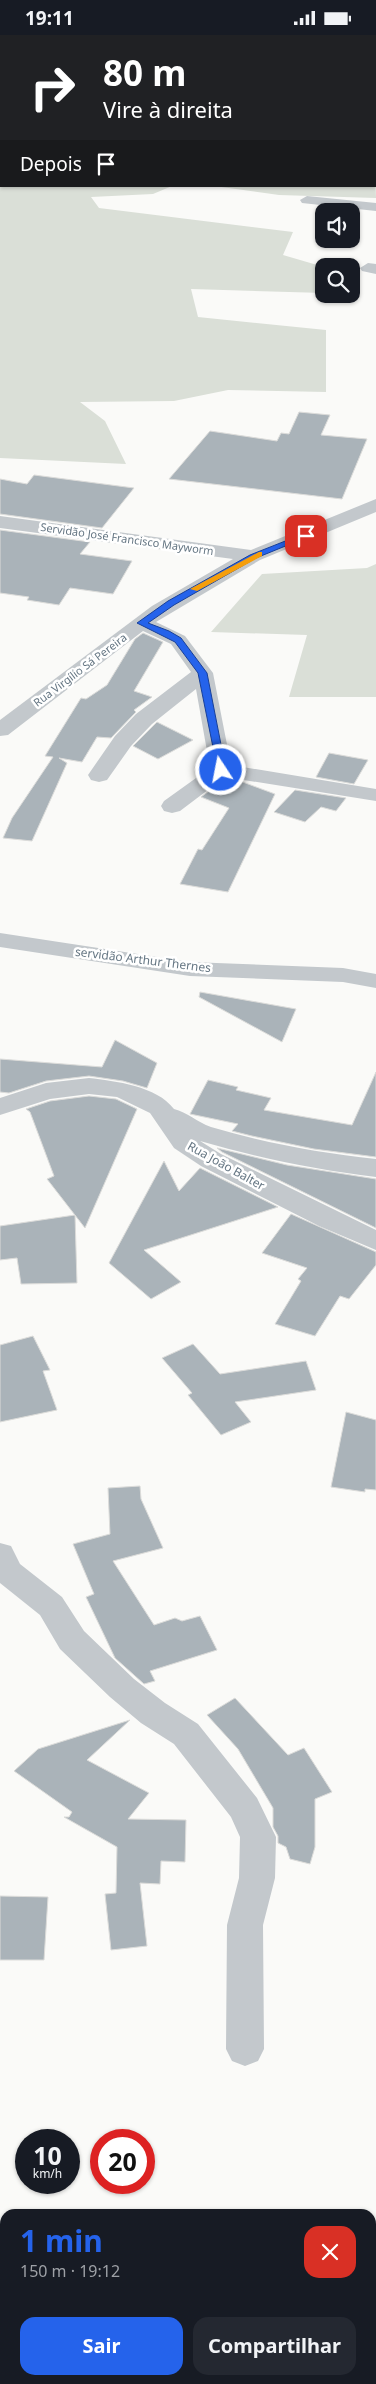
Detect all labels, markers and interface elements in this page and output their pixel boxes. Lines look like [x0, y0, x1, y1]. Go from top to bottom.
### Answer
text: 19:11 [25, 5, 74, 31]
text: 80 m [103, 49, 186, 96]
icon: right [20, 55, 85, 120]
text: Vire à direita [103, 94, 233, 124]
icon: arrive [92, 150, 120, 178]
text: Depois [20, 151, 82, 177]
map controls [315, 203, 360, 303]
button: sound [315, 203, 360, 248]
button: search [315, 258, 360, 303]
pin [285, 515, 327, 557]
street label: Servidão José Francisco Mayworm [40, 519, 215, 558]
icon: arrive [292, 522, 320, 550]
street label: Rua Virgílio Sá Pereira [30, 630, 129, 710]
position arrow [194, 743, 246, 795]
street label: servidão Arthur Thernes [74, 943, 212, 976]
street label: Rua João Balter [184, 1137, 268, 1194]
speed limit sign: 20 [90, 2129, 155, 2194]
text: 10 [33, 2138, 62, 2172]
text: km/h [33, 2165, 62, 2182]
text: 1 min [20, 2220, 103, 2261]
button: close [304, 2226, 356, 2278]
text: 150 m · 19:12 [20, 2260, 120, 2282]
button: Sair [20, 2317, 183, 2375]
button: Compartilhar [193, 2317, 356, 2375]

